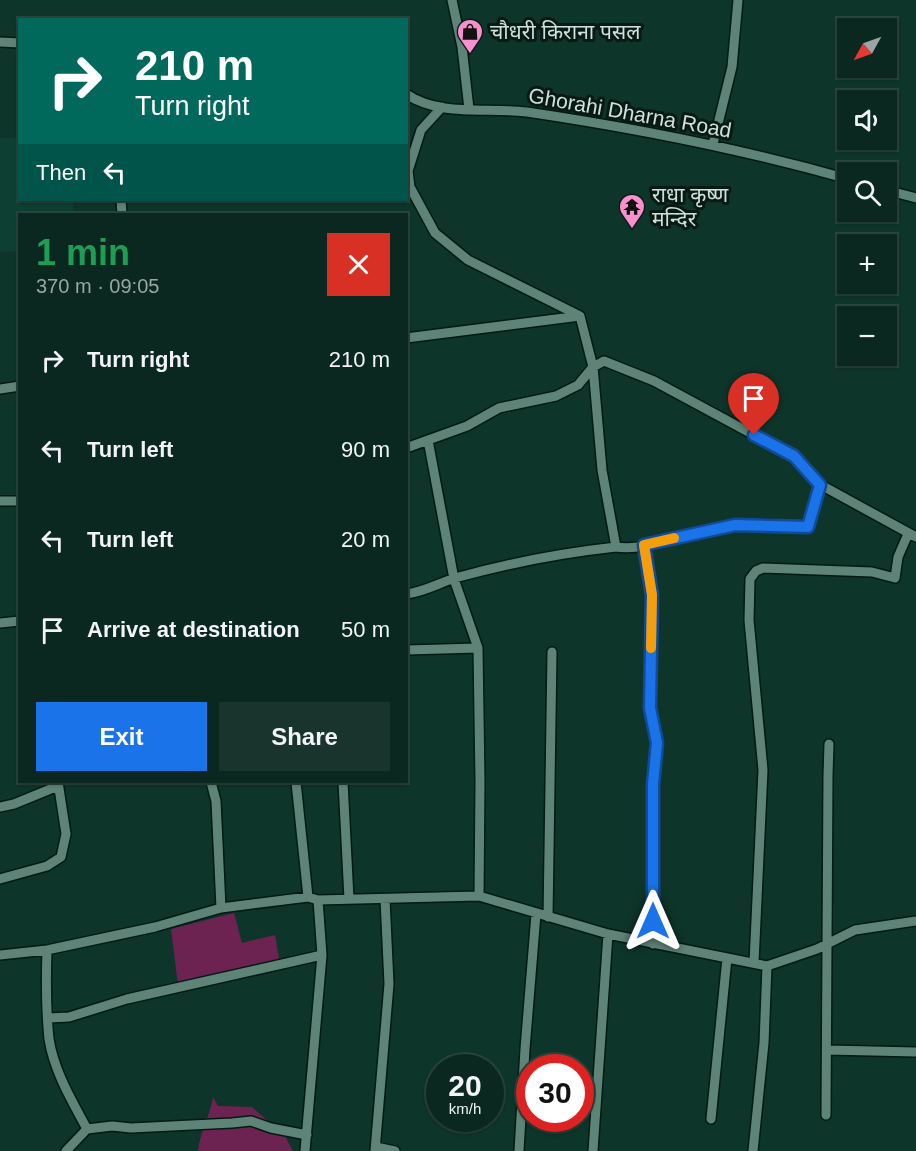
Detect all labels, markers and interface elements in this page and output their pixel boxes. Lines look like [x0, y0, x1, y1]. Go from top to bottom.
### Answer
shop icon: चौधरी किराना पसल [455, 17, 485, 55]
north arrow [837, 18, 897, 78]
map controls [837, 18, 897, 366]
place label: चौधरी किराना पसल [490, 20, 641, 43]
icon: right [36, 42, 114, 120]
text: 210 m [135, 42, 254, 89]
street label: Ghorahi Dharna Road [527, 83, 733, 142]
button: sound [837, 90, 897, 150]
text: Turn right [135, 91, 250, 121]
icon: left [98, 156, 131, 189]
text: Then [36, 160, 86, 185]
button: search [837, 162, 897, 222]
place label: राधा कृष्ण मन्दिर [652, 183, 729, 230]
temple icon: राधा कृष्ण मन्दिर [617, 192, 647, 230]
text: 1 min [36, 232, 130, 273]
button: close [327, 233, 390, 296]
button: + [837, 234, 897, 294]
text: 370 m · 09:05 [36, 275, 159, 297]
button: − [837, 306, 897, 366]
icon: right [36, 344, 69, 377]
text: Turn right [87, 347, 189, 372]
text: 210 m [329, 347, 390, 372]
pin [728, 373, 779, 435]
icon: arrive [737, 382, 770, 415]
icon: left [36, 434, 69, 467]
text: Turn left [87, 437, 173, 462]
text: 90 m [341, 437, 390, 462]
icon: left [36, 524, 69, 557]
text: Turn left [87, 527, 173, 552]
text: 20 m [341, 527, 390, 552]
icon: arrive [36, 614, 69, 647]
text: Arrive at destination [87, 617, 300, 642]
text: 50 m [341, 617, 390, 642]
button: Exit [36, 702, 207, 771]
button: Share [219, 702, 390, 771]
position arrow [621, 889, 685, 953]
speed limit sign: 30 [516, 1054, 594, 1132]
text: 20 [448, 1069, 482, 1102]
text: km/h [449, 1100, 481, 1117]

